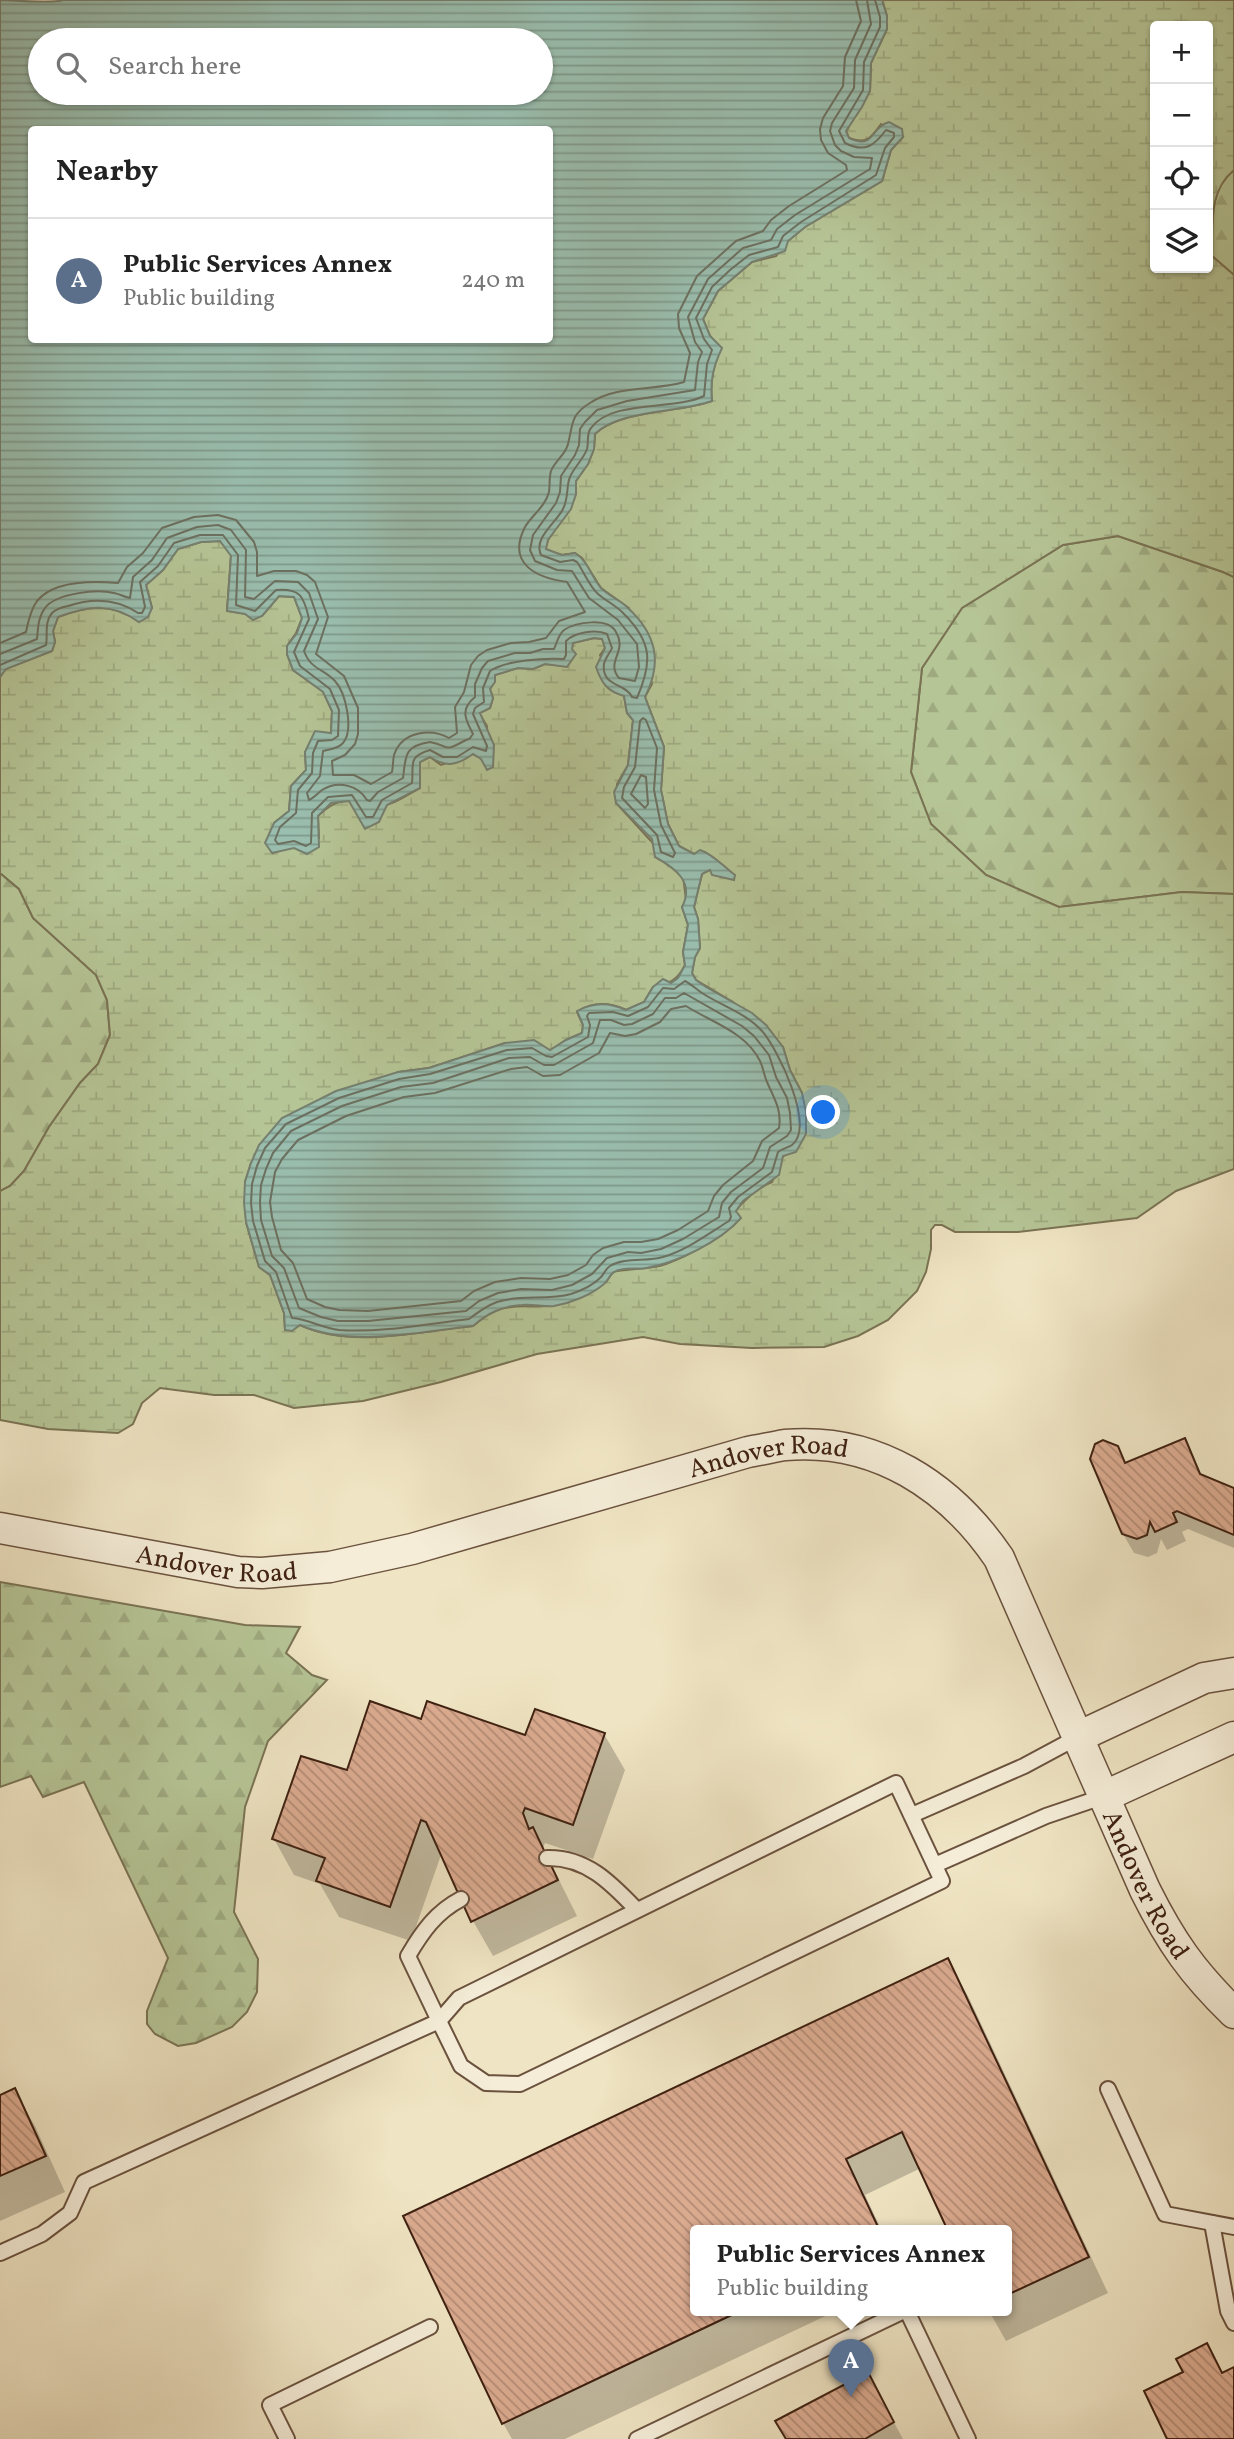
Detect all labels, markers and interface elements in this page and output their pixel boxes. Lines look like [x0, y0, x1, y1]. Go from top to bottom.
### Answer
map controls [1150, 21, 1213, 273]
button: + [1150, 21, 1213, 84]
search box [28, 28, 553, 105]
icon: search [52, 48, 90, 86]
text: Search here [108, 49, 241, 85]
button: − [1150, 84, 1213, 147]
button: locate [1150, 147, 1213, 210]
text: Nearby [56, 151, 158, 193]
button: layers [1150, 210, 1213, 273]
text: Public Services Annex [123, 247, 392, 283]
text: A [71, 265, 87, 297]
text: 240 m [461, 265, 525, 297]
text: Public building [123, 283, 275, 315]
your location [806, 1095, 840, 1129]
street label: Andover Road [685, 1428, 851, 1488]
street label: Andover Road [133, 1537, 299, 1593]
street label: Andover Road [1092, 1805, 1197, 1968]
popup [690, 2225, 1012, 2316]
text: Public Services Annex [716, 2237, 986, 2273]
text: Public building [716, 2273, 869, 2305]
pin: A [828, 2339, 874, 2397]

